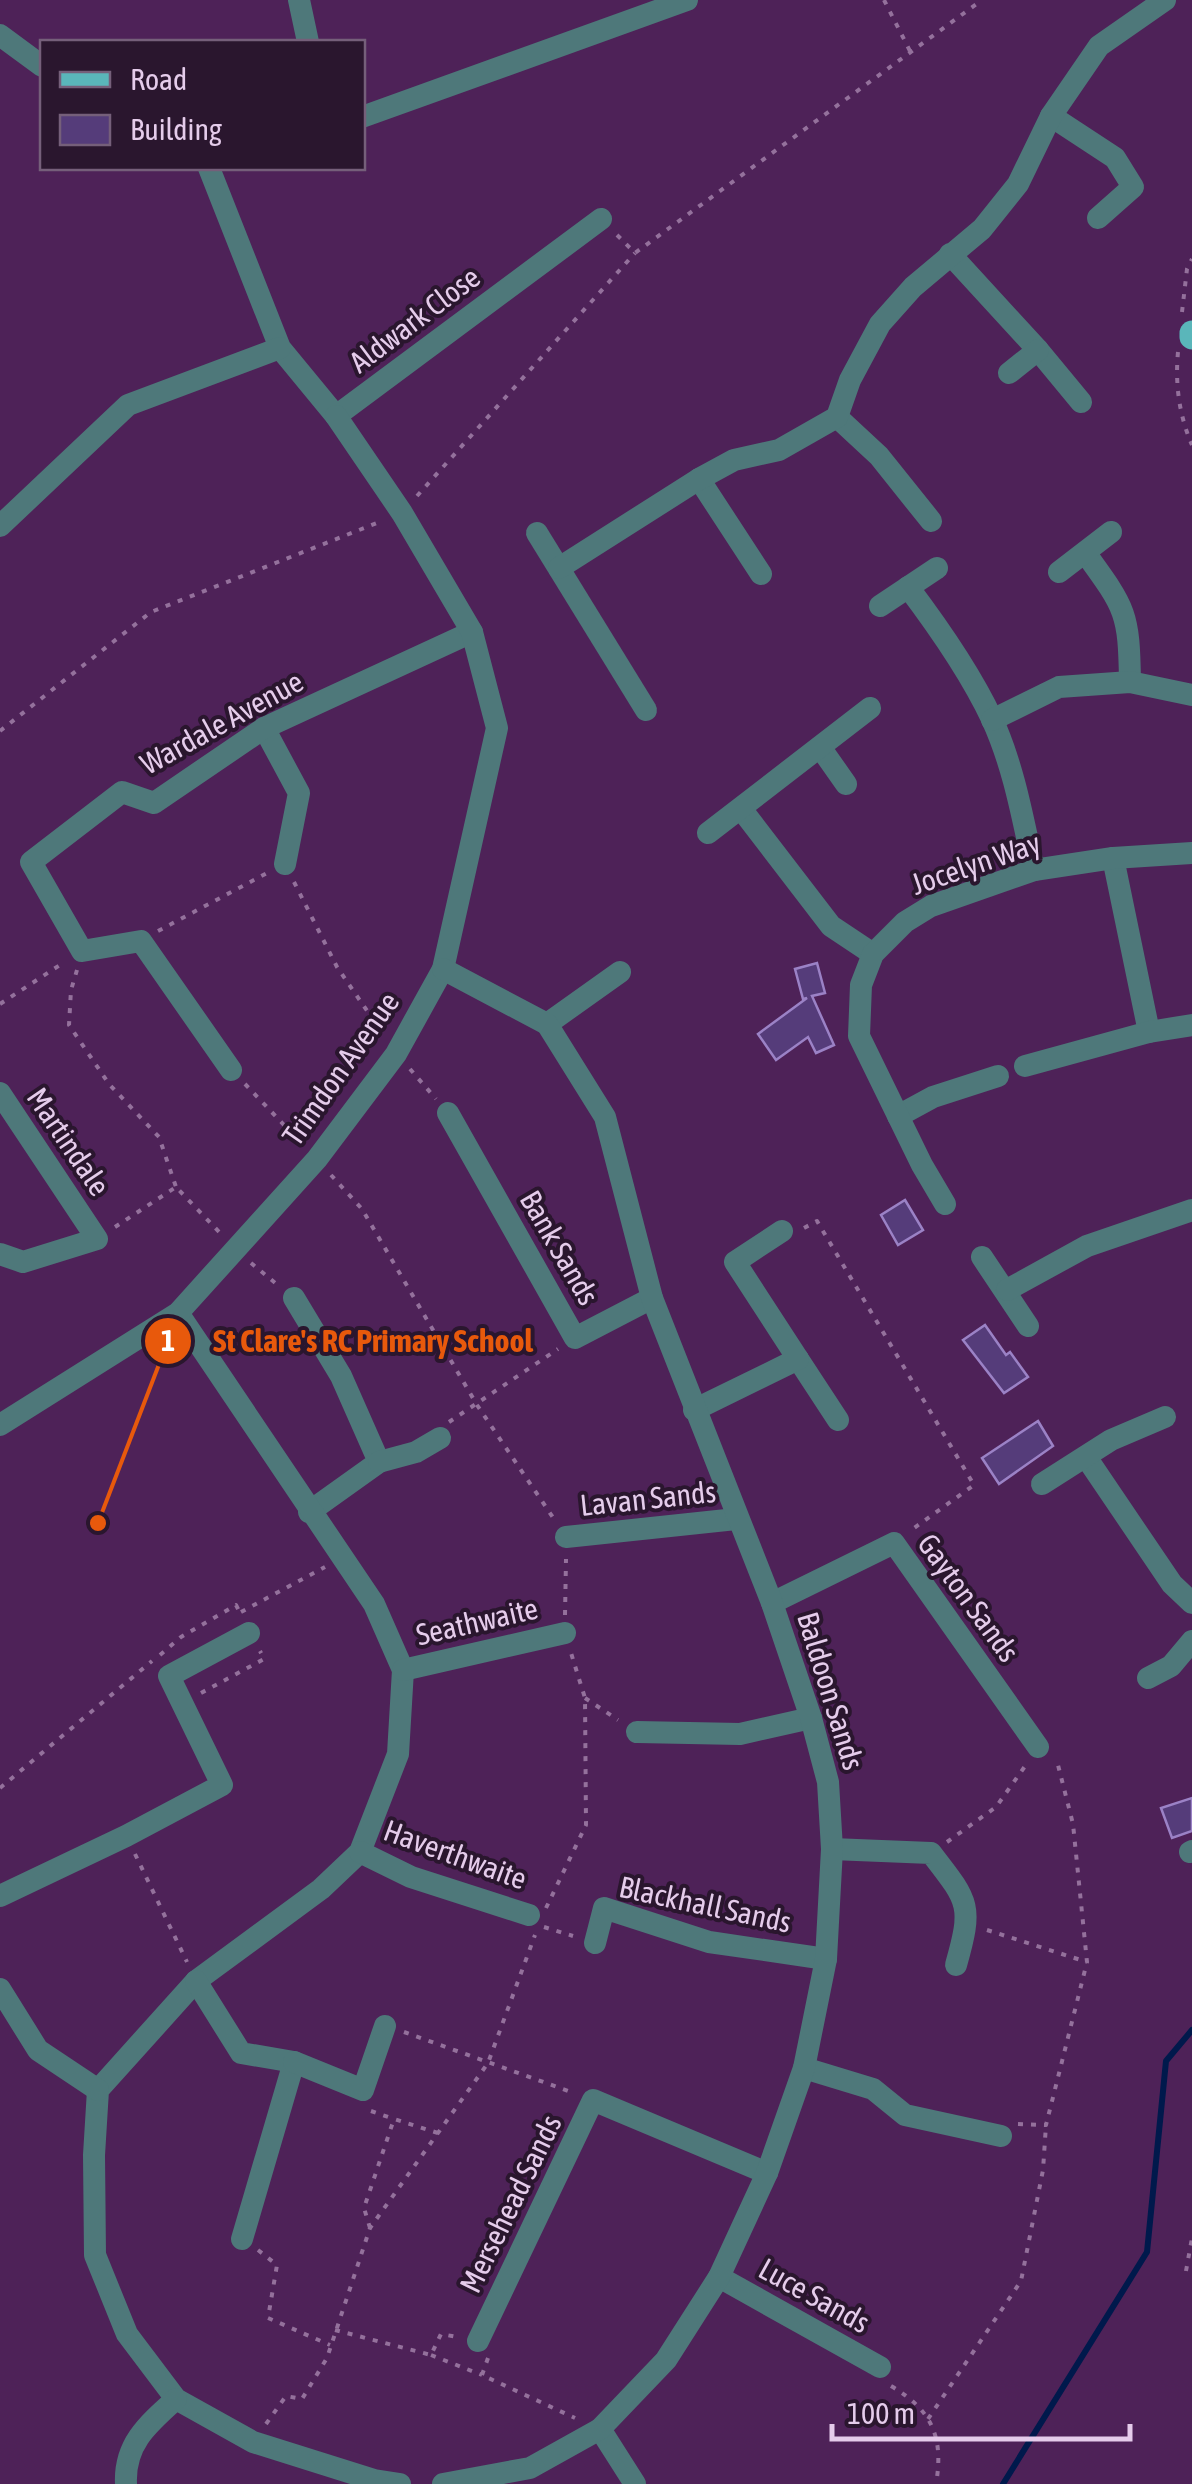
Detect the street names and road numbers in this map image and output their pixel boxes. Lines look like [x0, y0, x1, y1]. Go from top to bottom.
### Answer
street label: Aldwark Close [343, 259, 486, 379]
street label: Wardale Avenue [134, 664, 309, 781]
street label: Jocelyn Way [907, 825, 1045, 901]
street label: Trimdon Avenue [275, 985, 405, 1151]
street label: Martindale [21, 1081, 117, 1202]
street label: Bank Sands [514, 1184, 606, 1311]
street label: Lavan Sands [578, 1474, 717, 1522]
street label: Gayton Sands [911, 1527, 1026, 1668]
street label: Seathwaite [413, 1591, 541, 1652]
street label: Baldoon Sands [791, 1608, 871, 1774]
street label: Haverthwaite [379, 1813, 531, 1896]
street label: Blackhall Sands [616, 1869, 794, 1939]
street label: Mersehead Sands [452, 2109, 568, 2298]
street label: Luce Sands [753, 2251, 876, 2339]

